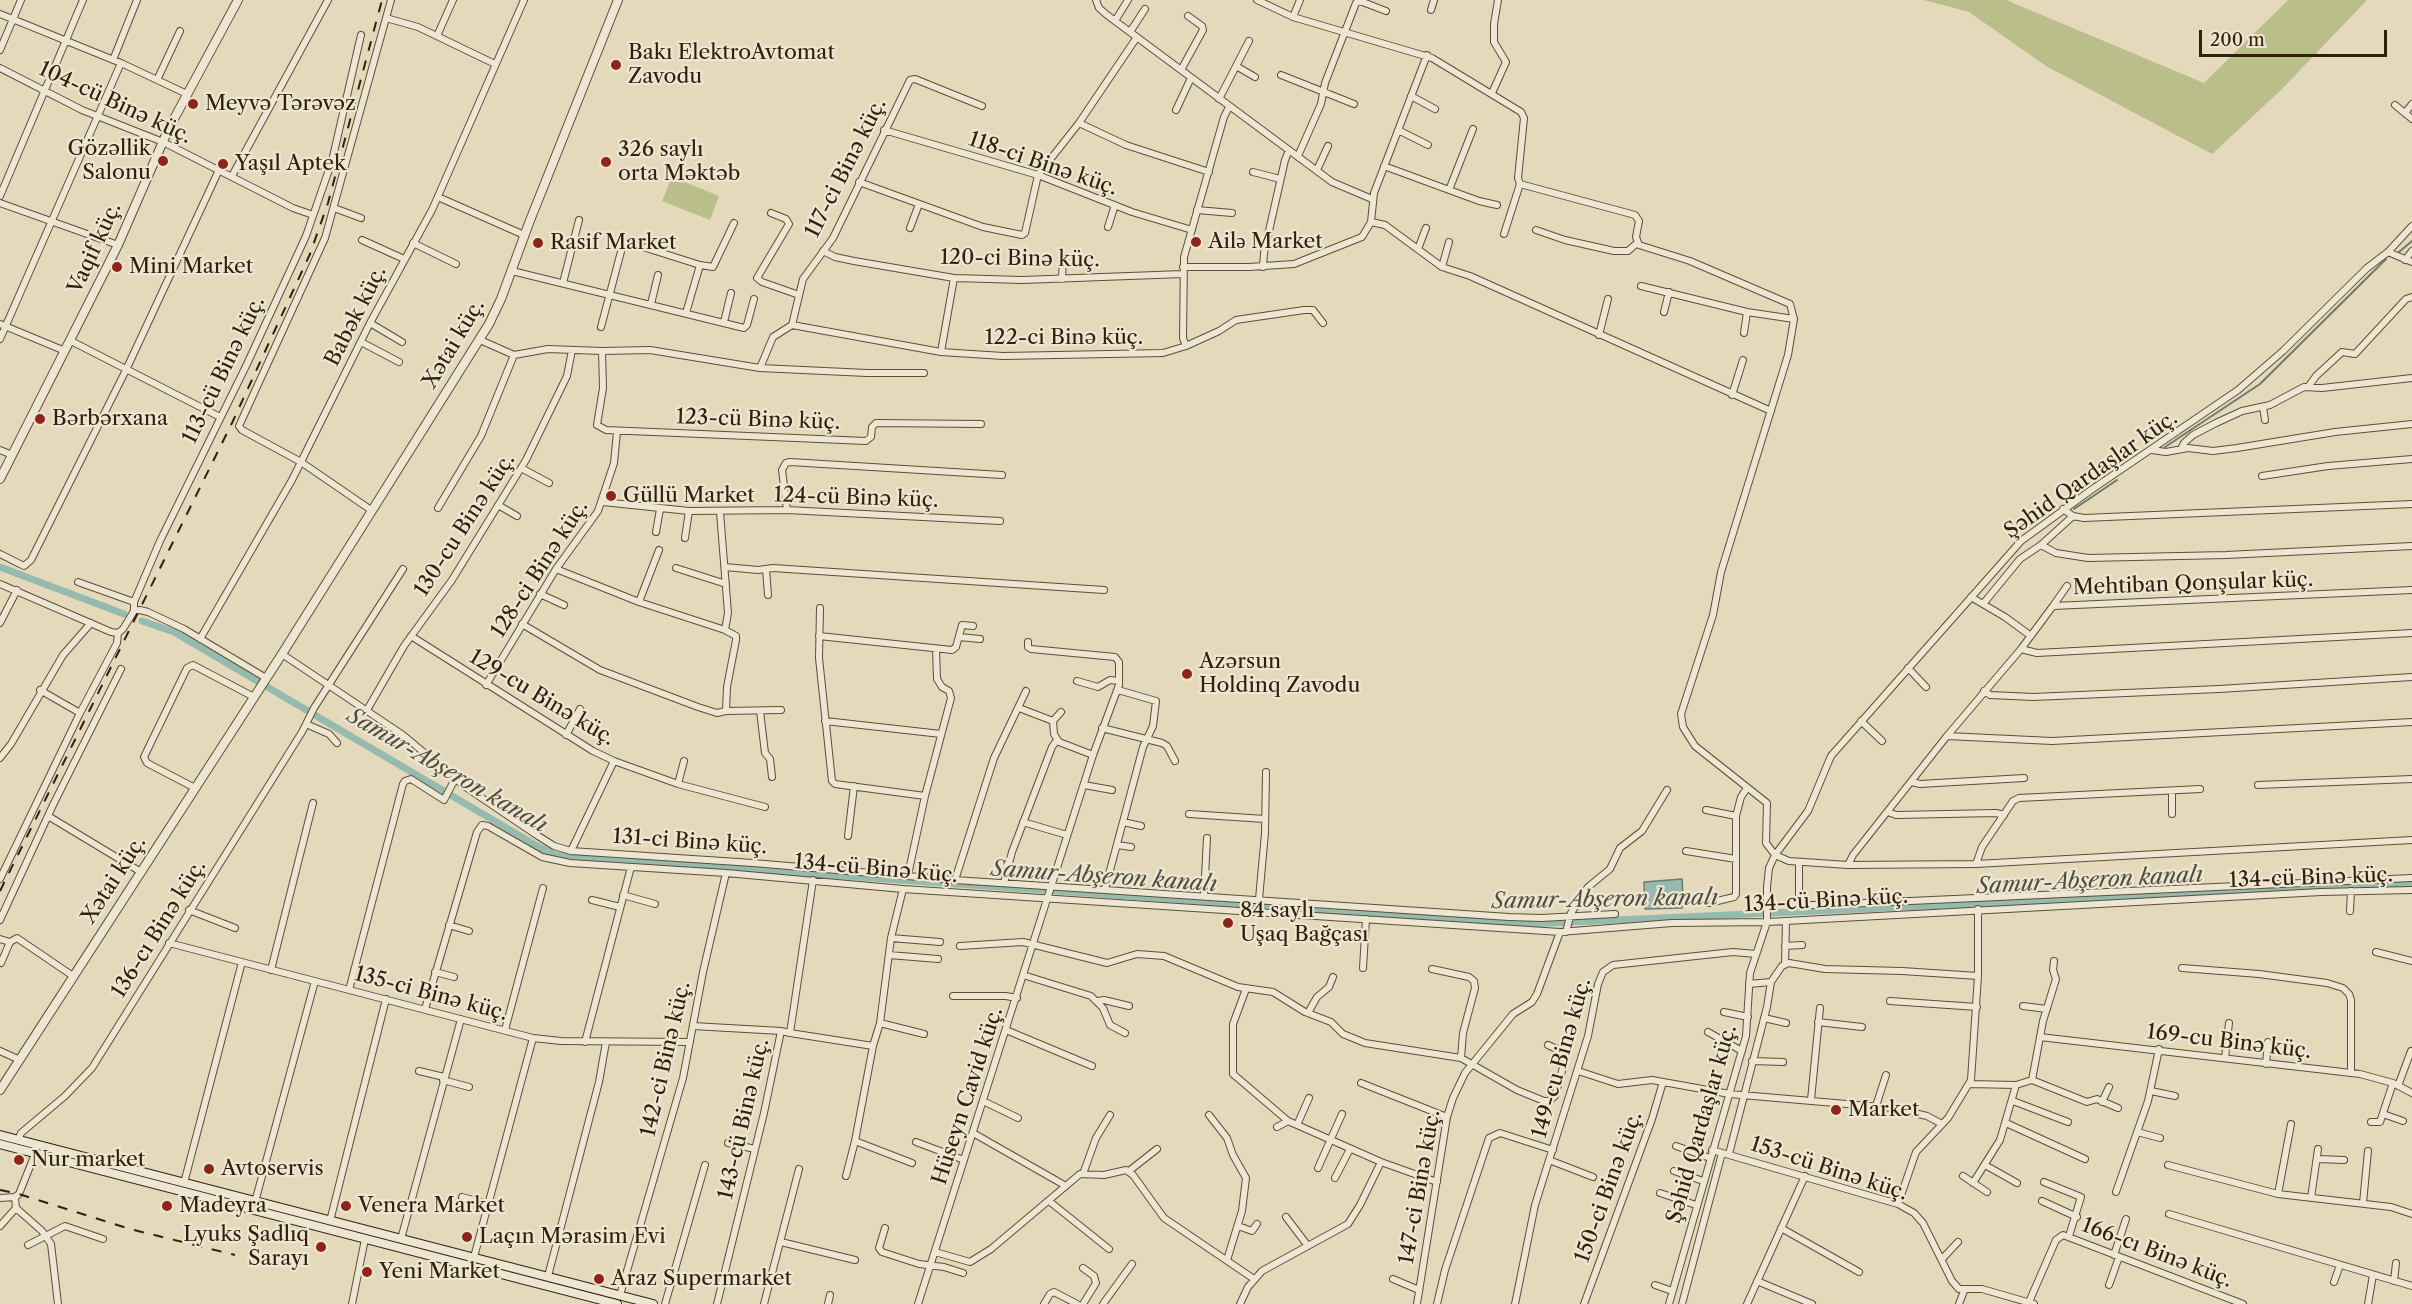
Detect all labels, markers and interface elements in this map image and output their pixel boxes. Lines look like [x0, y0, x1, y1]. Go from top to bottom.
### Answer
scale bar [2202, 18, 2390, 56]
text: 200 m [2210, 29, 2265, 51]
place label: Bakı ElektroAvtomat Zavodu [628, 40, 835, 90]
street label: 104-cü Binə küç. [34, 56, 196, 150]
marker: Bakı ElektroAvtomat Zavodu [609, 58, 623, 72]
place label: Meyvə Tərəvəz [205, 91, 356, 117]
street label: 117-ci Binə küç. [800, 94, 892, 242]
marker: Meyvə Tərəvəz [186, 97, 200, 111]
street label: 118-ci Binə küç. [965, 127, 1121, 201]
place label: Gözəllik Salonu [68, 136, 151, 186]
place label: 326 saylı orta Məktəb [618, 137, 740, 187]
place label: Yaşıl Aptek [235, 151, 346, 177]
marker: Gözəllik Salonu [156, 154, 170, 168]
marker: 326 saylı orta Məktəb [599, 155, 613, 169]
marker: Yaşıl Aptek [216, 157, 230, 171]
street label: Vaqif küç. [63, 198, 127, 298]
place label: Ailә Market [1208, 229, 1323, 255]
place label: Rasif Market [550, 230, 677, 256]
marker: Ailә Market [1189, 235, 1203, 249]
marker: Rasif Market [531, 236, 545, 250]
street label: 120-ci Binə küç. [940, 245, 1100, 273]
place label: Mini Market [129, 254, 253, 280]
marker: Mini Market [110, 260, 124, 274]
street label: Babək küç. [320, 262, 392, 370]
street label: 113-cü Binə küç. [177, 292, 271, 448]
street label: Xətai küç. [417, 295, 491, 393]
street label: 122-ci Binə küç. [985, 325, 1143, 351]
street label: 123-cü Binə küç. [675, 405, 841, 435]
place label: Bərbərxana [52, 406, 168, 432]
street label: Şəhid Qardaşlar küç. [2000, 406, 2182, 544]
marker: Bərbərxana [33, 412, 47, 426]
street label: 130-cu Binə küç. [409, 449, 521, 601]
place label: Güllü Market [623, 483, 755, 509]
street label: 124-cü Binə küç. [773, 483, 939, 513]
marker: Güllü Market [604, 489, 618, 503]
street label: 128-ci Binə küç. [486, 495, 594, 643]
street label: Mehtiban Qonşular küç. [2072, 567, 2314, 601]
street label: 129-cu Binə küç. [465, 645, 619, 751]
place label: Azərsun Holdinq Zavodu [1199, 649, 1360, 699]
marker: Azərsun Holdinq Zavodu [1180, 667, 1194, 681]
water label: Samur-Abşeron kanalı [342, 703, 552, 839]
street label: 131-ci Binə küç. [612, 824, 768, 860]
street label: Xətai küç. [76, 831, 152, 929]
street label: 134-cü Binə küç. [793, 849, 959, 889]
street label: 136-cı Binə küç. [106, 855, 212, 1003]
water label: Samur-Abşeron kanalı [990, 856, 1218, 898]
water label: Samur-Abşeron kanalı [1976, 862, 2204, 900]
street label: 134-cü Binə küç. [2228, 863, 2394, 893]
street label: 134-cü Binə küç. [1743, 884, 1909, 918]
water label: Samur-Abşeron kanalı [1491, 885, 1719, 915]
place label: 84 saylı Uşaq Bağçası [1240, 898, 1368, 948]
marker: 84 saylı Uşaq Bağçası [1221, 916, 1235, 930]
street label: 135-ci Binə küç. [352, 961, 510, 1027]
street label: 149-cu Binə küç. [1527, 975, 1597, 1141]
street label: 142-ci Binə küç. [636, 979, 696, 1139]
street label: Hüseyn Cavid küç. [927, 1004, 1009, 1188]
street label: 169-cu Binə küç. [2145, 1019, 2313, 1065]
street label: Şəhid Qardaşlar küç. [1662, 1022, 1742, 1226]
street label: 143-cü Binə küç. [713, 1036, 775, 1202]
place label: Market [1848, 1097, 1919, 1123]
marker: Market [1829, 1103, 1843, 1117]
street label: 147-ci Binə küç. [1394, 1108, 1446, 1266]
street label: 150-ci Binə küç. [1570, 1108, 1648, 1266]
street label: 153-cü Binə küç. [1747, 1132, 1911, 1206]
place label: Nur market [31, 1147, 145, 1173]
marker: Nur market [12, 1153, 26, 1167]
place label: Avtoservis [221, 1156, 324, 1182]
marker: Avtoservis [202, 1162, 216, 1176]
place label: Madeyra [179, 1193, 267, 1219]
place label: Venera Market [358, 1193, 505, 1219]
marker: Madeyra [160, 1199, 174, 1213]
marker: Venera Market [339, 1199, 353, 1213]
street label: 166-cı Binə küç. [2078, 1213, 2236, 1293]
place label: Lyuks Şadlıq Sarayı [183, 1222, 309, 1272]
place label: Laçın Mərasim Evi [479, 1224, 666, 1250]
marker: Laçın Mərasim Evi [460, 1230, 474, 1244]
marker: Lyuks Şadlıq Sarayı [314, 1240, 328, 1254]
place label: Yeni Market [379, 1259, 500, 1285]
marker: Yeni Market [360, 1265, 374, 1279]
place label: Araz Supermarket [611, 1266, 792, 1292]
marker: Araz Supermarket [592, 1272, 606, 1286]

